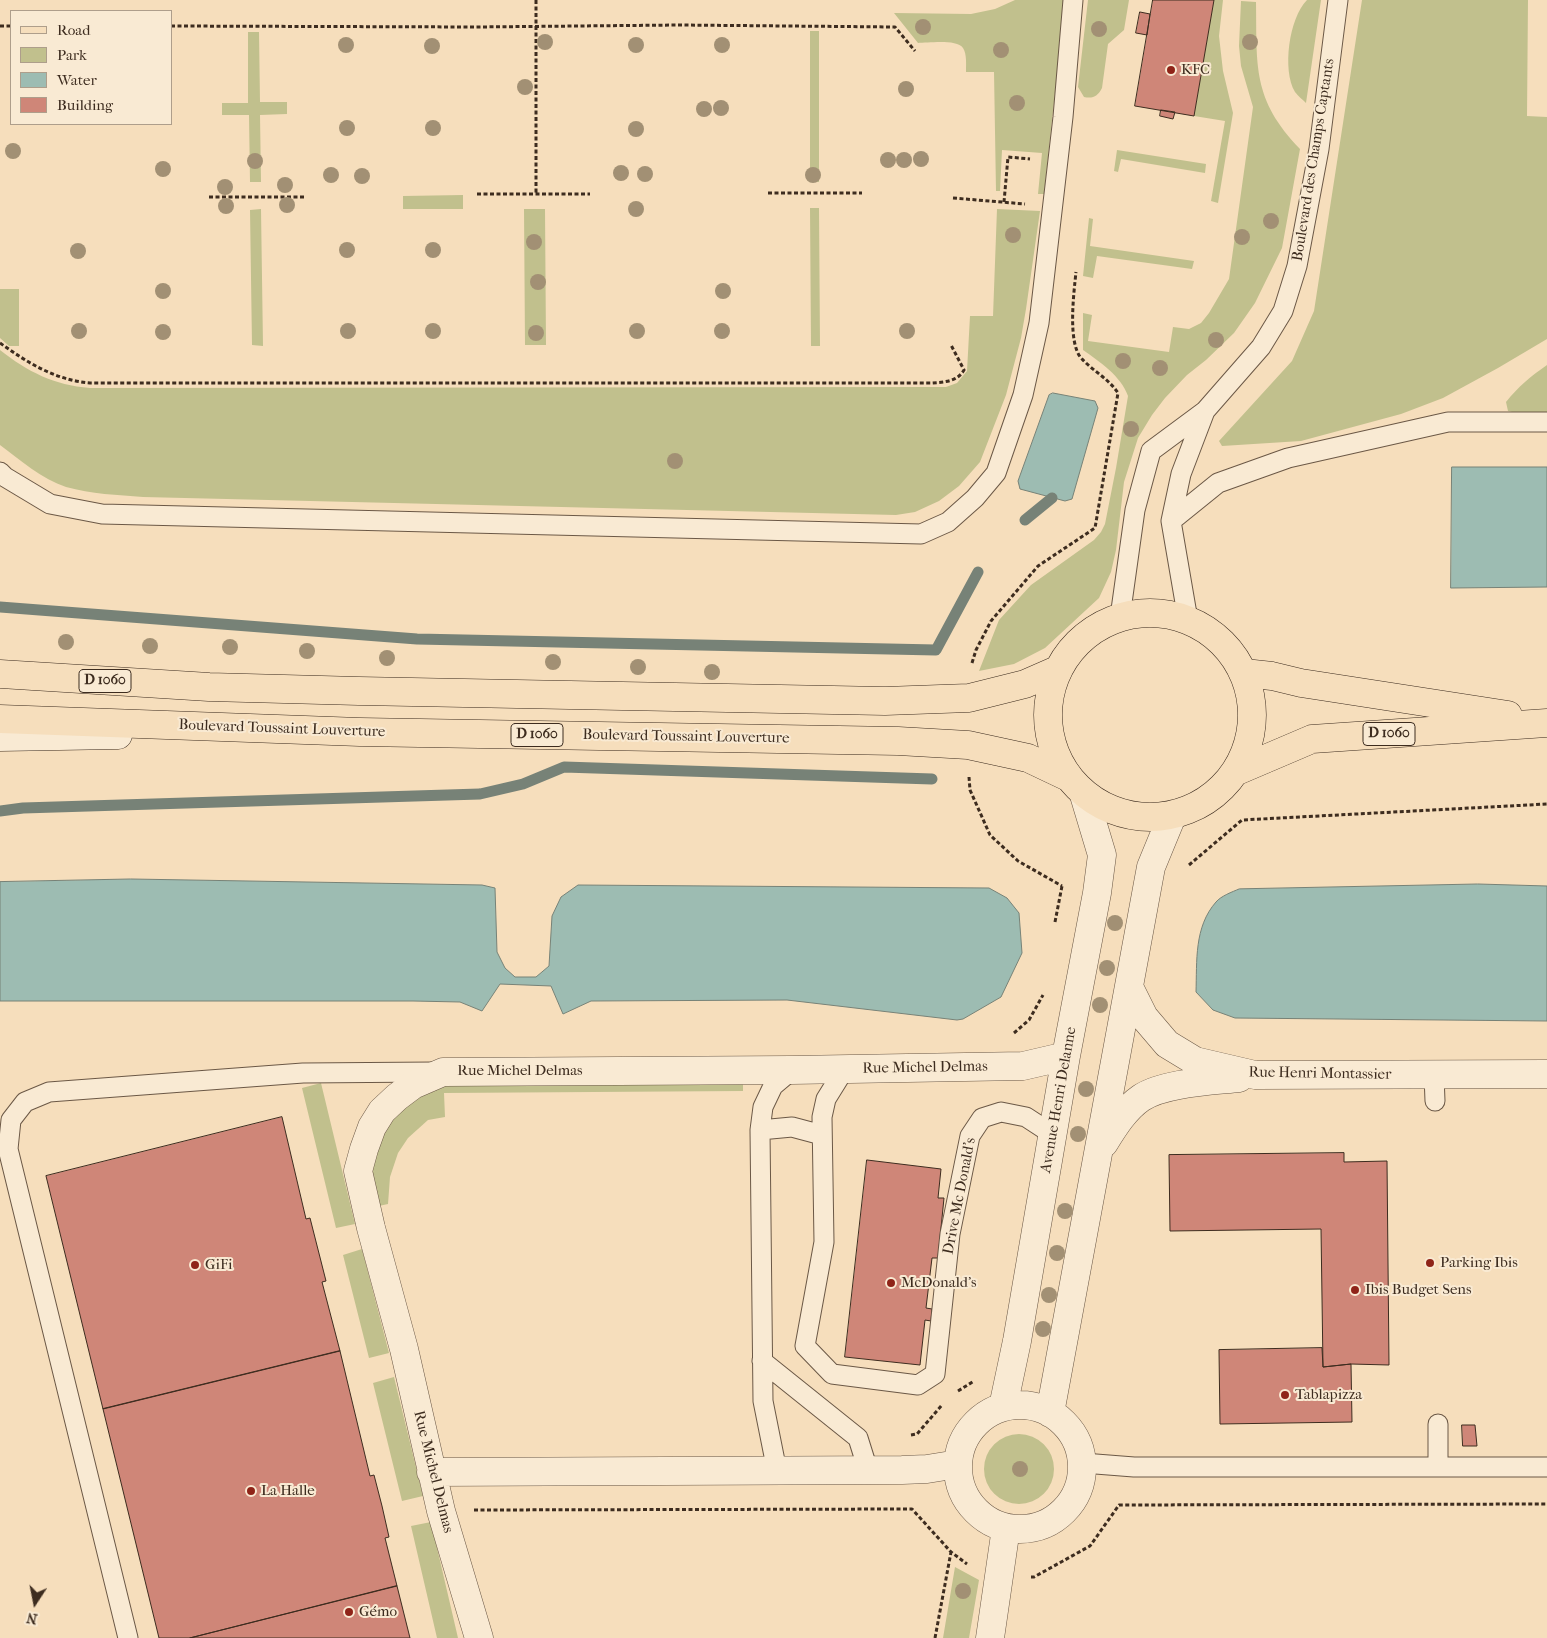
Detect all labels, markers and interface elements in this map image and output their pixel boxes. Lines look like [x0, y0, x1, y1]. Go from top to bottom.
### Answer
legend [10, 10, 172, 125]
text: Road [57, 21, 90, 39]
text: Park [57, 46, 87, 64]
street label: Boulevard des Champs Captants [1289, 57, 1339, 263]
place label: KFC [1181, 61, 1210, 79]
marker: KFC [1165, 64, 1177, 76]
text: Water [57, 71, 97, 89]
text: Building [57, 96, 113, 114]
road number: D 1060 [79, 669, 131, 692]
street label: Boulevard Toussaint Louverture [178, 716, 386, 742]
road number: D 1060 [1363, 722, 1415, 746]
road number: D 1060 [511, 724, 563, 746]
street label: Boulevard Toussaint Louverture [582, 726, 790, 748]
street label: Avenue Henri Delanne [1037, 1025, 1081, 1175]
street label: Rue Michel Delmas [862, 1058, 988, 1078]
street label: Rue Michel Delmas [457, 1062, 583, 1080]
street label: Rue Henri Montassier [1249, 1064, 1391, 1084]
street label: Drive Mc Donald's [940, 1136, 980, 1256]
place label: Parking Ibis [1440, 1254, 1518, 1272]
place label: GiFi [205, 1256, 233, 1274]
marker: Parking Ibis [1424, 1257, 1436, 1269]
marker: GiFi [189, 1259, 201, 1271]
place label: McDonald's [901, 1274, 977, 1292]
marker: McDonald's [885, 1277, 897, 1289]
place label: Ibis Budget Sens [1365, 1281, 1472, 1299]
marker: Ibis Budget Sens [1349, 1284, 1361, 1296]
place label: Tablapizza [1295, 1386, 1362, 1404]
marker: Tablapizza [1279, 1389, 1291, 1401]
street label: Rue Michel Delmas [409, 1409, 457, 1535]
place label: La Halle [261, 1482, 315, 1500]
marker: La Halle [245, 1485, 257, 1497]
north arrow [10, 1578, 60, 1628]
place label: Gémo [359, 1603, 397, 1621]
marker: Gémo [343, 1606, 355, 1618]
text: N [25, 1609, 39, 1628]

